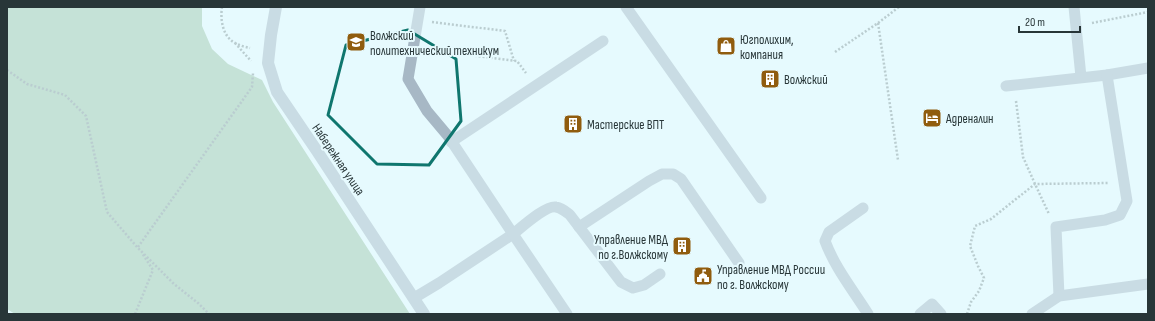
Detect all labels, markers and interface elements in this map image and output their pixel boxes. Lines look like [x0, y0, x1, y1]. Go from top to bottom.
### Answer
scale bar [1019, 8, 1080, 34]
text: 20 m [1025, 15, 1045, 30]
place label: Волжский политехнический техникум [370, 28, 499, 59]
school or university icon: Волжский политехнический техникум [345, 31, 367, 53]
place label: Югполихим, компания [740, 32, 793, 63]
shop icon: Югполихим, компания [715, 35, 737, 57]
building icon: Волжский [759, 68, 781, 90]
place label: Волжский [784, 72, 828, 88]
hotel icon: Адреналин [921, 107, 943, 129]
place label: Адреналин [945, 111, 994, 127]
building icon: Мастерские ВПТ [562, 113, 584, 135]
place label: Мастерские ВПТ [587, 117, 664, 133]
street label: Набережная улица [308, 121, 368, 198]
place label: Управление МВД по г.Волжскому [594, 232, 669, 263]
building icon: Управление МВД по г.Волжскому [671, 235, 693, 257]
place label: Управление МВД России по г. Волжскому [717, 262, 825, 293]
public building icon: Управление МВД России по г. Волжскому [692, 265, 714, 287]

